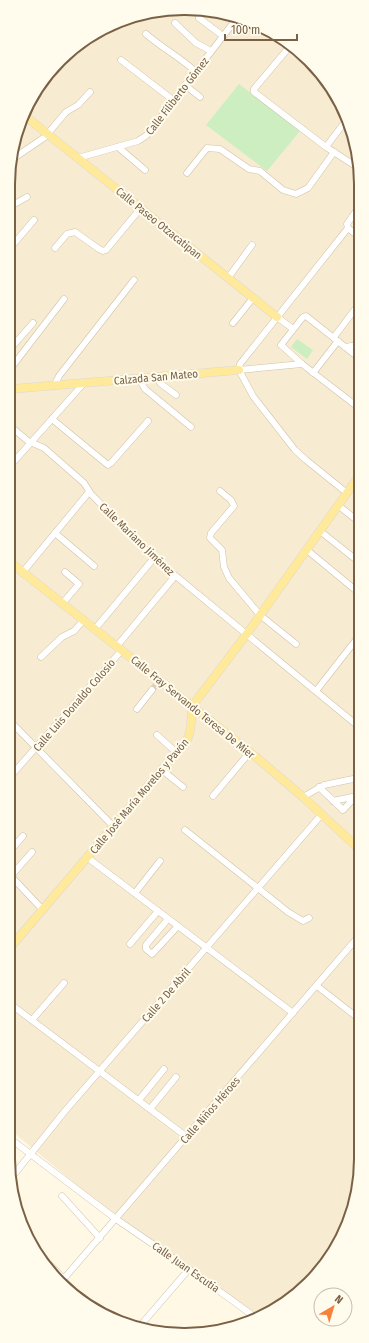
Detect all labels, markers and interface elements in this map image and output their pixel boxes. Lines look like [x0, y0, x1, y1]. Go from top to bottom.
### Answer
scale bar [225, 16, 297, 42]
text: 100 m [231, 23, 260, 37]
street label: Calle Filiberto Gómez [143, 55, 212, 138]
street label: Calle Paseo Otzacatipan [113, 185, 204, 262]
street label: Calzada San Mateo [113, 367, 199, 388]
street label: Calle Mariano Jiménez [97, 500, 177, 579]
street label: Calle Fray Servando Teresa De Mier [128, 653, 257, 762]
street label: Calle Luis Donaldo Colosio [31, 656, 118, 754]
street label: Calle José María Morelos y Pavón [87, 736, 191, 857]
street label: Calle 2 De Abril [139, 966, 193, 1025]
street label: Calle Niños Héroes [178, 1074, 243, 1146]
street label: Calle Juan Escutia [150, 1239, 222, 1295]
north arrow [313, 1287, 353, 1327]
text: N [332, 1292, 345, 1307]

